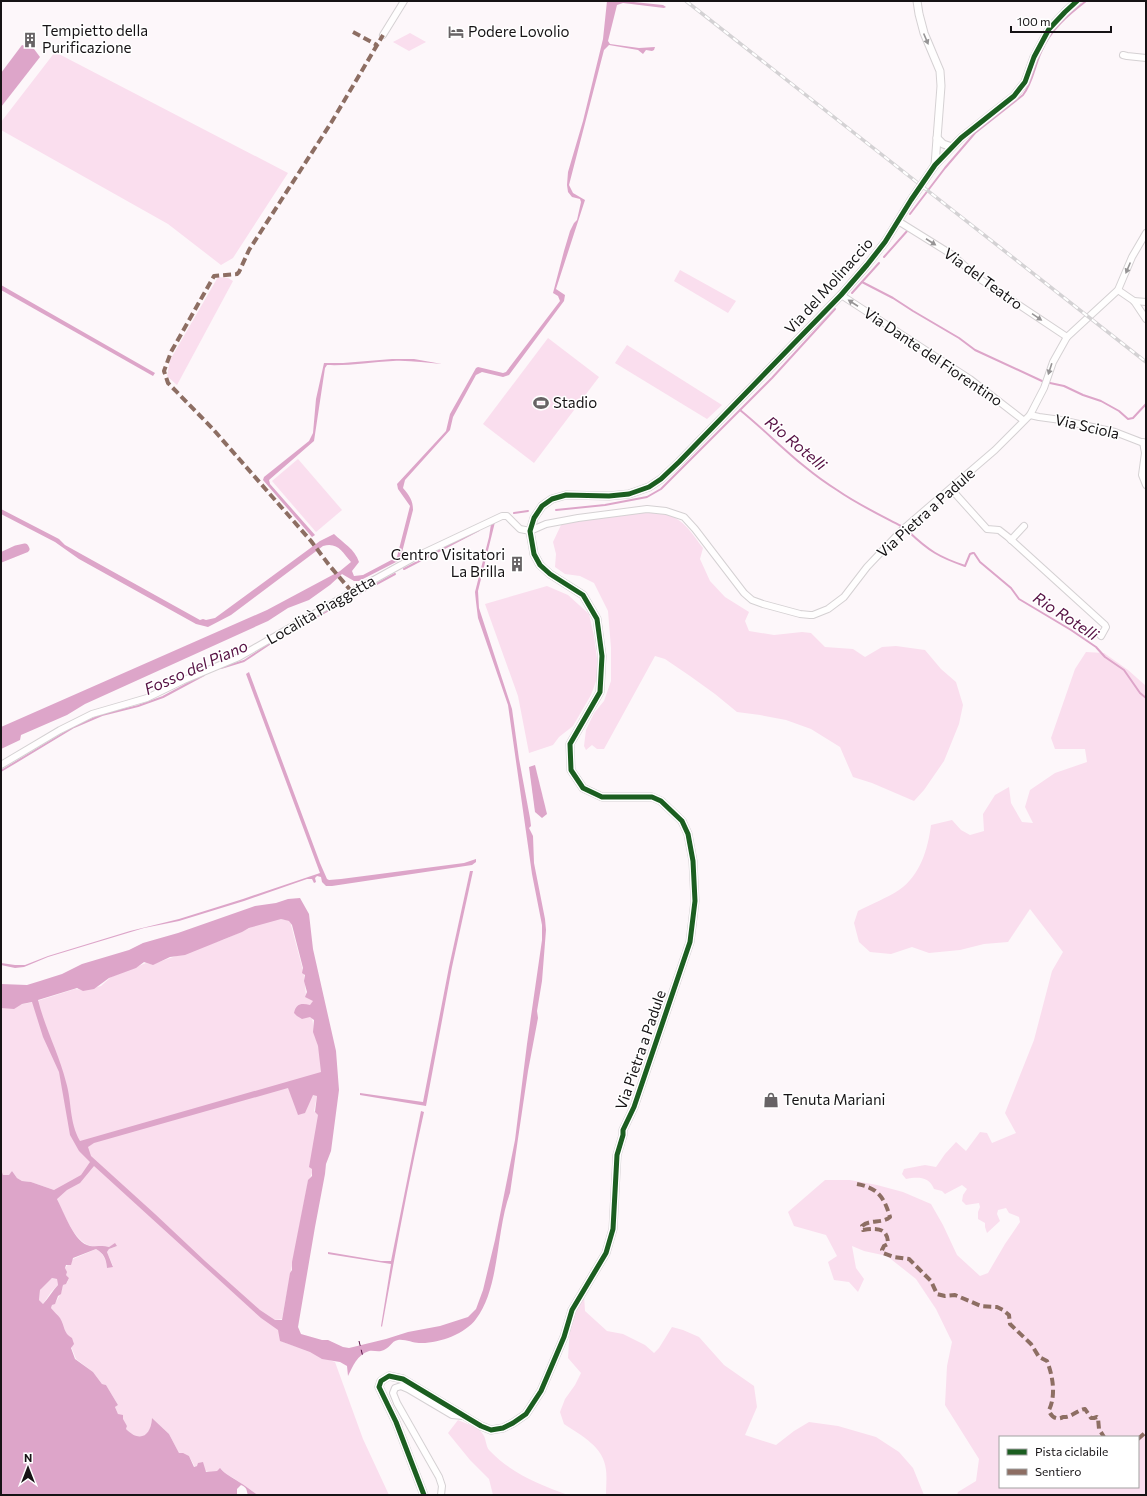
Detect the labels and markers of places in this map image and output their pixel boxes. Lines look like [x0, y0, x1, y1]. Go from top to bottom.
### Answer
place label: Tempietto della Purificazione [42, 21, 148, 56]
place label: Podere Lovolio [468, 22, 570, 40]
hotel icon: Podere Lovolio [447, 23, 465, 41]
building icon: Tempietto della Purificazione [21, 31, 39, 49]
place label: Stadio [553, 393, 597, 411]
sports icon: Stadio [532, 394, 550, 412]
place label: Centro Visitatori La Brilla [391, 545, 505, 580]
building icon: Centro Visitatori La Brilla [508, 555, 526, 573]
place label: Tenuta Mariani [783, 1090, 885, 1108]
shop icon: Tenuta Mariani [762, 1091, 780, 1109]

